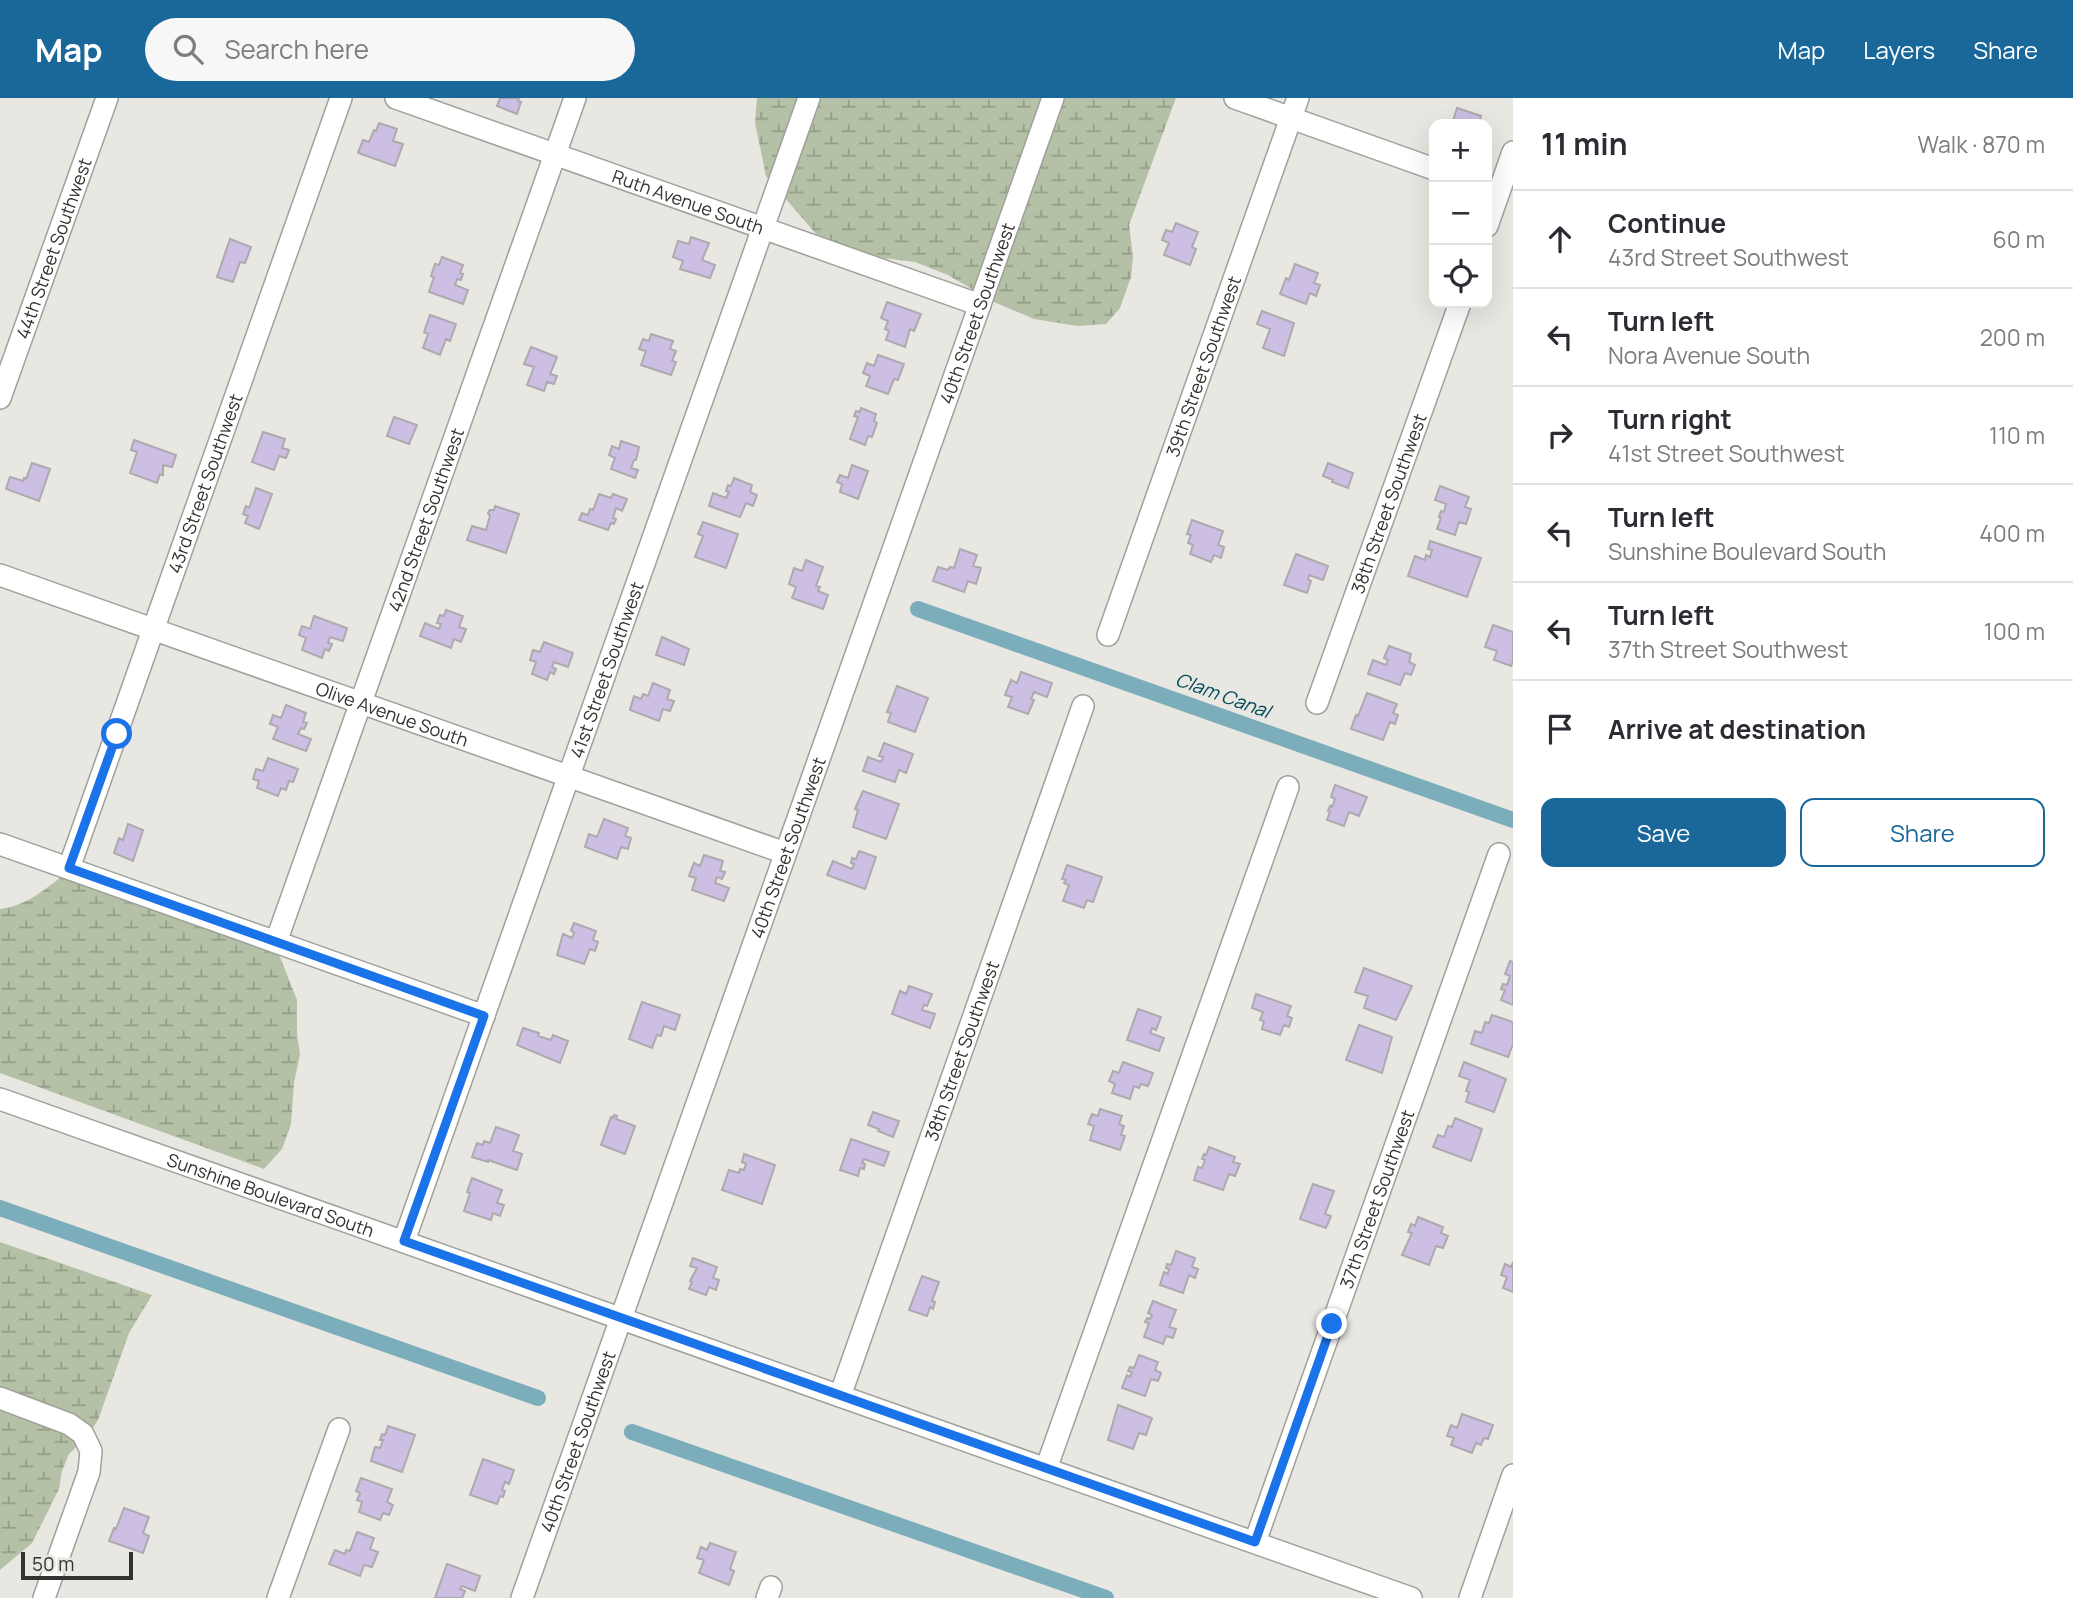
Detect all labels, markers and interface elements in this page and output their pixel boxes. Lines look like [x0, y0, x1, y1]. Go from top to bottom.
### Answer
search box [145, 18, 635, 81]
text: Map [35, 27, 103, 72]
icon: search [169, 30, 207, 68]
text: Search here [225, 31, 369, 67]
text: Map [1778, 33, 1825, 66]
text: Layers [1863, 33, 1935, 66]
text: Share [1973, 33, 2038, 66]
map controls [1429, 119, 1492, 308]
button: + [1429, 119, 1492, 182]
text: 11 min [1541, 123, 1627, 164]
text: Walk · 870 m [1918, 128, 2045, 160]
street label: 44th Street Southwest [10, 154, 97, 342]
street label: Ruth Avenue South [609, 164, 767, 239]
button: − [1429, 182, 1492, 245]
text: Continue [1608, 205, 1726, 241]
street label: 40th Street Southwest [934, 219, 1020, 407]
icon: ahead [1541, 220, 1579, 258]
text: 60 m [1993, 223, 2045, 255]
text: 43rd Street Southwest [1608, 241, 1849, 273]
button: locate [1429, 245, 1492, 308]
street label: 39th Street Southwest [1160, 273, 1246, 460]
text: Turn left [1608, 303, 1715, 339]
icon: left [1541, 318, 1579, 356]
text: 200 m [1980, 321, 2045, 353]
text: Nora Avenue South [1608, 339, 1810, 371]
street label: 43rd Street Southwest [162, 390, 248, 576]
text: Turn right [1608, 401, 1732, 437]
street label: 38th Street Southwest [1345, 410, 1432, 597]
icon: right [1541, 416, 1579, 454]
text: 110 m [1989, 419, 2045, 451]
street label: 42nd Street Southwest [382, 425, 469, 615]
text: 41st Street Southwest [1608, 437, 1845, 469]
text: Turn left [1608, 499, 1715, 535]
icon: left [1541, 514, 1579, 552]
text: 400 m [1979, 517, 2045, 549]
text: Sunshine Boulevard South [1608, 535, 1886, 567]
street label: 41st Street Southwest [564, 578, 649, 761]
text: Turn left [1608, 597, 1715, 633]
icon: left [1541, 612, 1579, 650]
text: 100 m [1984, 615, 2045, 647]
text: 37th Street Southwest [1608, 633, 1848, 665]
water label: Clam Canal [1172, 666, 1276, 725]
street label: Olive Avenue South [313, 676, 472, 752]
icon: arrive [1541, 710, 1579, 748]
text: Arrive at destination [1608, 711, 1866, 747]
route start [101, 718, 132, 749]
street label: 40th Street Southwest [744, 754, 831, 942]
button: Save [1541, 798, 1786, 867]
button: Share [1800, 798, 2045, 867]
street label: 38th Street Southwest [919, 957, 1004, 1144]
street label: 37th Street Southwest [1334, 1106, 1419, 1292]
street label: Sunshine Boulevard South [164, 1147, 377, 1242]
route end [1316, 1308, 1347, 1339]
street label: 40th Street Southwest [534, 1348, 621, 1535]
scale bar [21, 1549, 133, 1581]
text: 50 m [32, 1551, 74, 1577]

